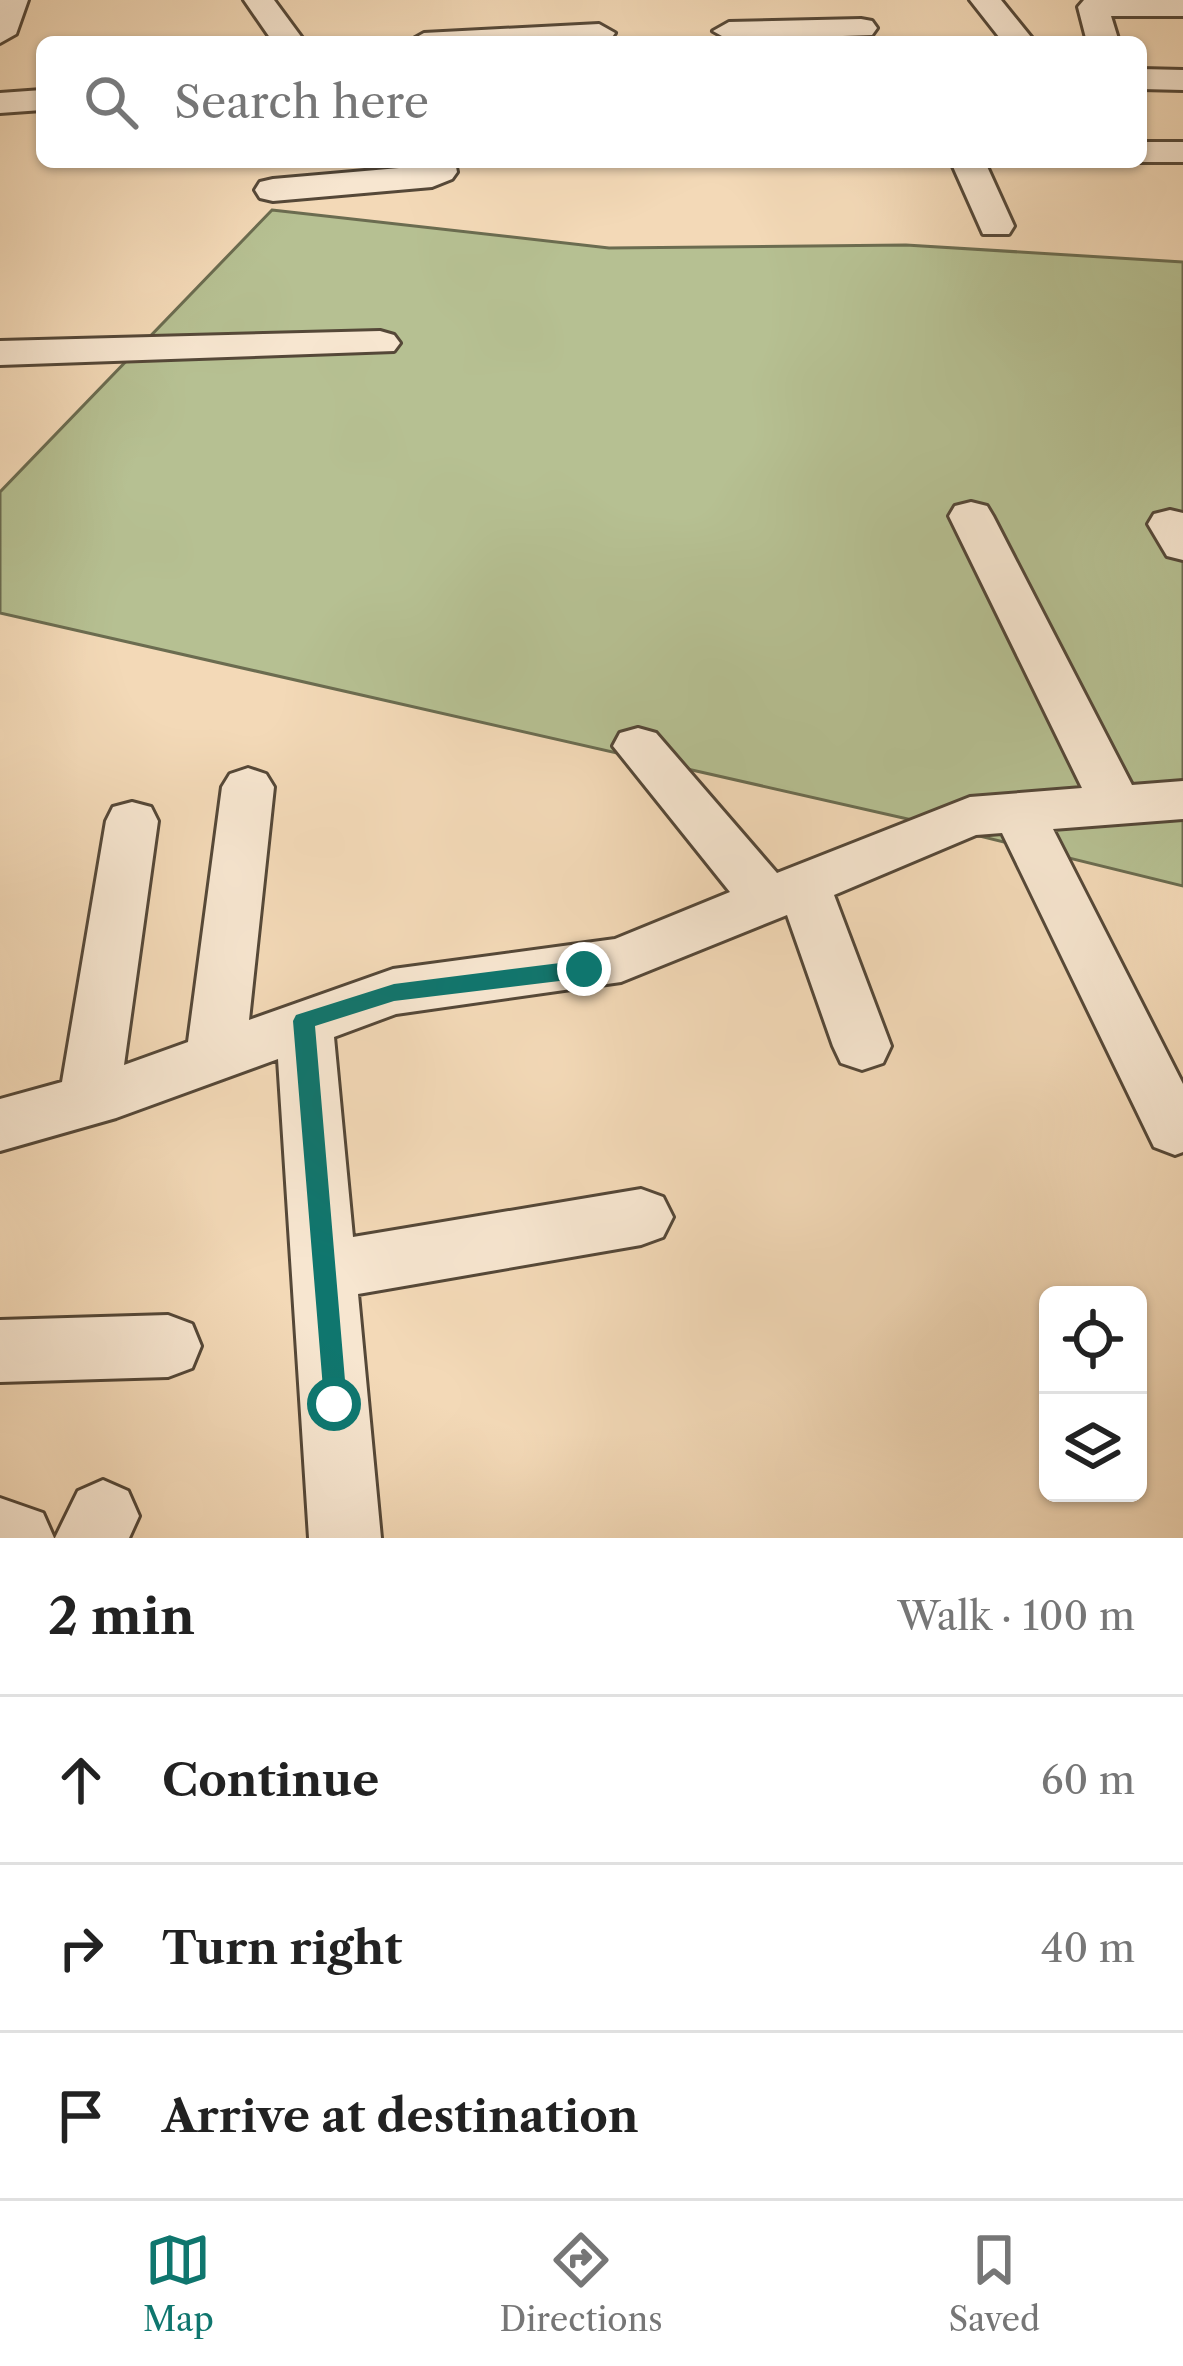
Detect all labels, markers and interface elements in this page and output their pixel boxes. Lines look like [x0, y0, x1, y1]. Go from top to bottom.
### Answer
search box [36, 36, 1147, 168]
icon: search [78, 69, 144, 135]
text: Search here [174, 74, 429, 130]
route end [557, 942, 611, 996]
map controls [1039, 1286, 1147, 1502]
button: locate [1039, 1286, 1147, 1394]
route start [307, 1377, 361, 1431]
button: layers [1039, 1394, 1147, 1502]
text: 2 min [48, 1585, 195, 1647]
text: Walk · 100 m [898, 1592, 1135, 1640]
icon: ahead [48, 1747, 114, 1813]
text: Continue [162, 1752, 379, 1808]
text: 60 m [1041, 1756, 1135, 1804]
icon: right [48, 1915, 114, 1981]
text: Turn right [162, 1920, 402, 1976]
text: 40 m [1041, 1924, 1135, 1972]
icon: arrive [48, 2083, 114, 2149]
text: Arrive at destination [162, 2088, 639, 2144]
tab: Map [143, 2227, 214, 2340]
tab: Directions [500, 2227, 663, 2340]
tab: Saved [948, 2227, 1040, 2340]

